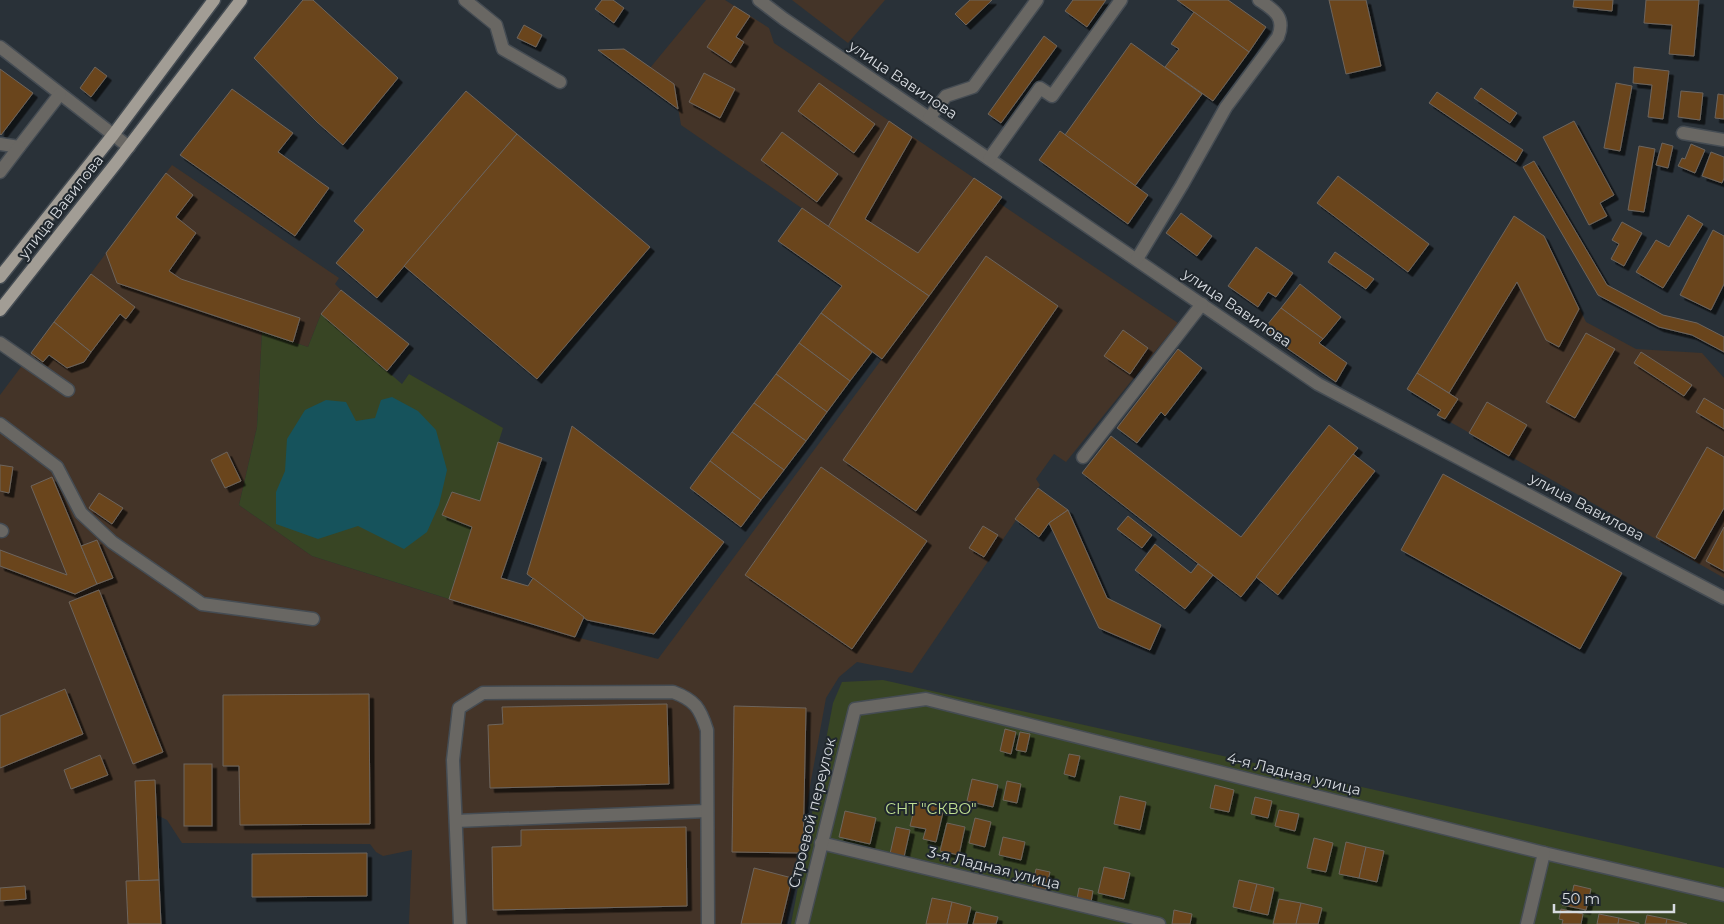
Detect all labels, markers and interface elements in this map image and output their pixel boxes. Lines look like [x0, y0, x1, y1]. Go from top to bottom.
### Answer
street label: улица Вавилова [844, 36, 961, 123]
street label: улица Вавилова [13, 151, 107, 263]
street label: улица Вавилова [1178, 264, 1295, 351]
street label: улица Вавилова [1526, 468, 1648, 545]
street label: Строевой переулок [784, 736, 839, 890]
street label: 4-я Ладная улица [1225, 748, 1363, 799]
park label: СНТ "СКВО" [885, 799, 977, 818]
street label: 3-я Ладная улица [926, 842, 1062, 893]
scale bar [1554, 882, 1674, 914]
text: 50 m [1562, 889, 1600, 908]

